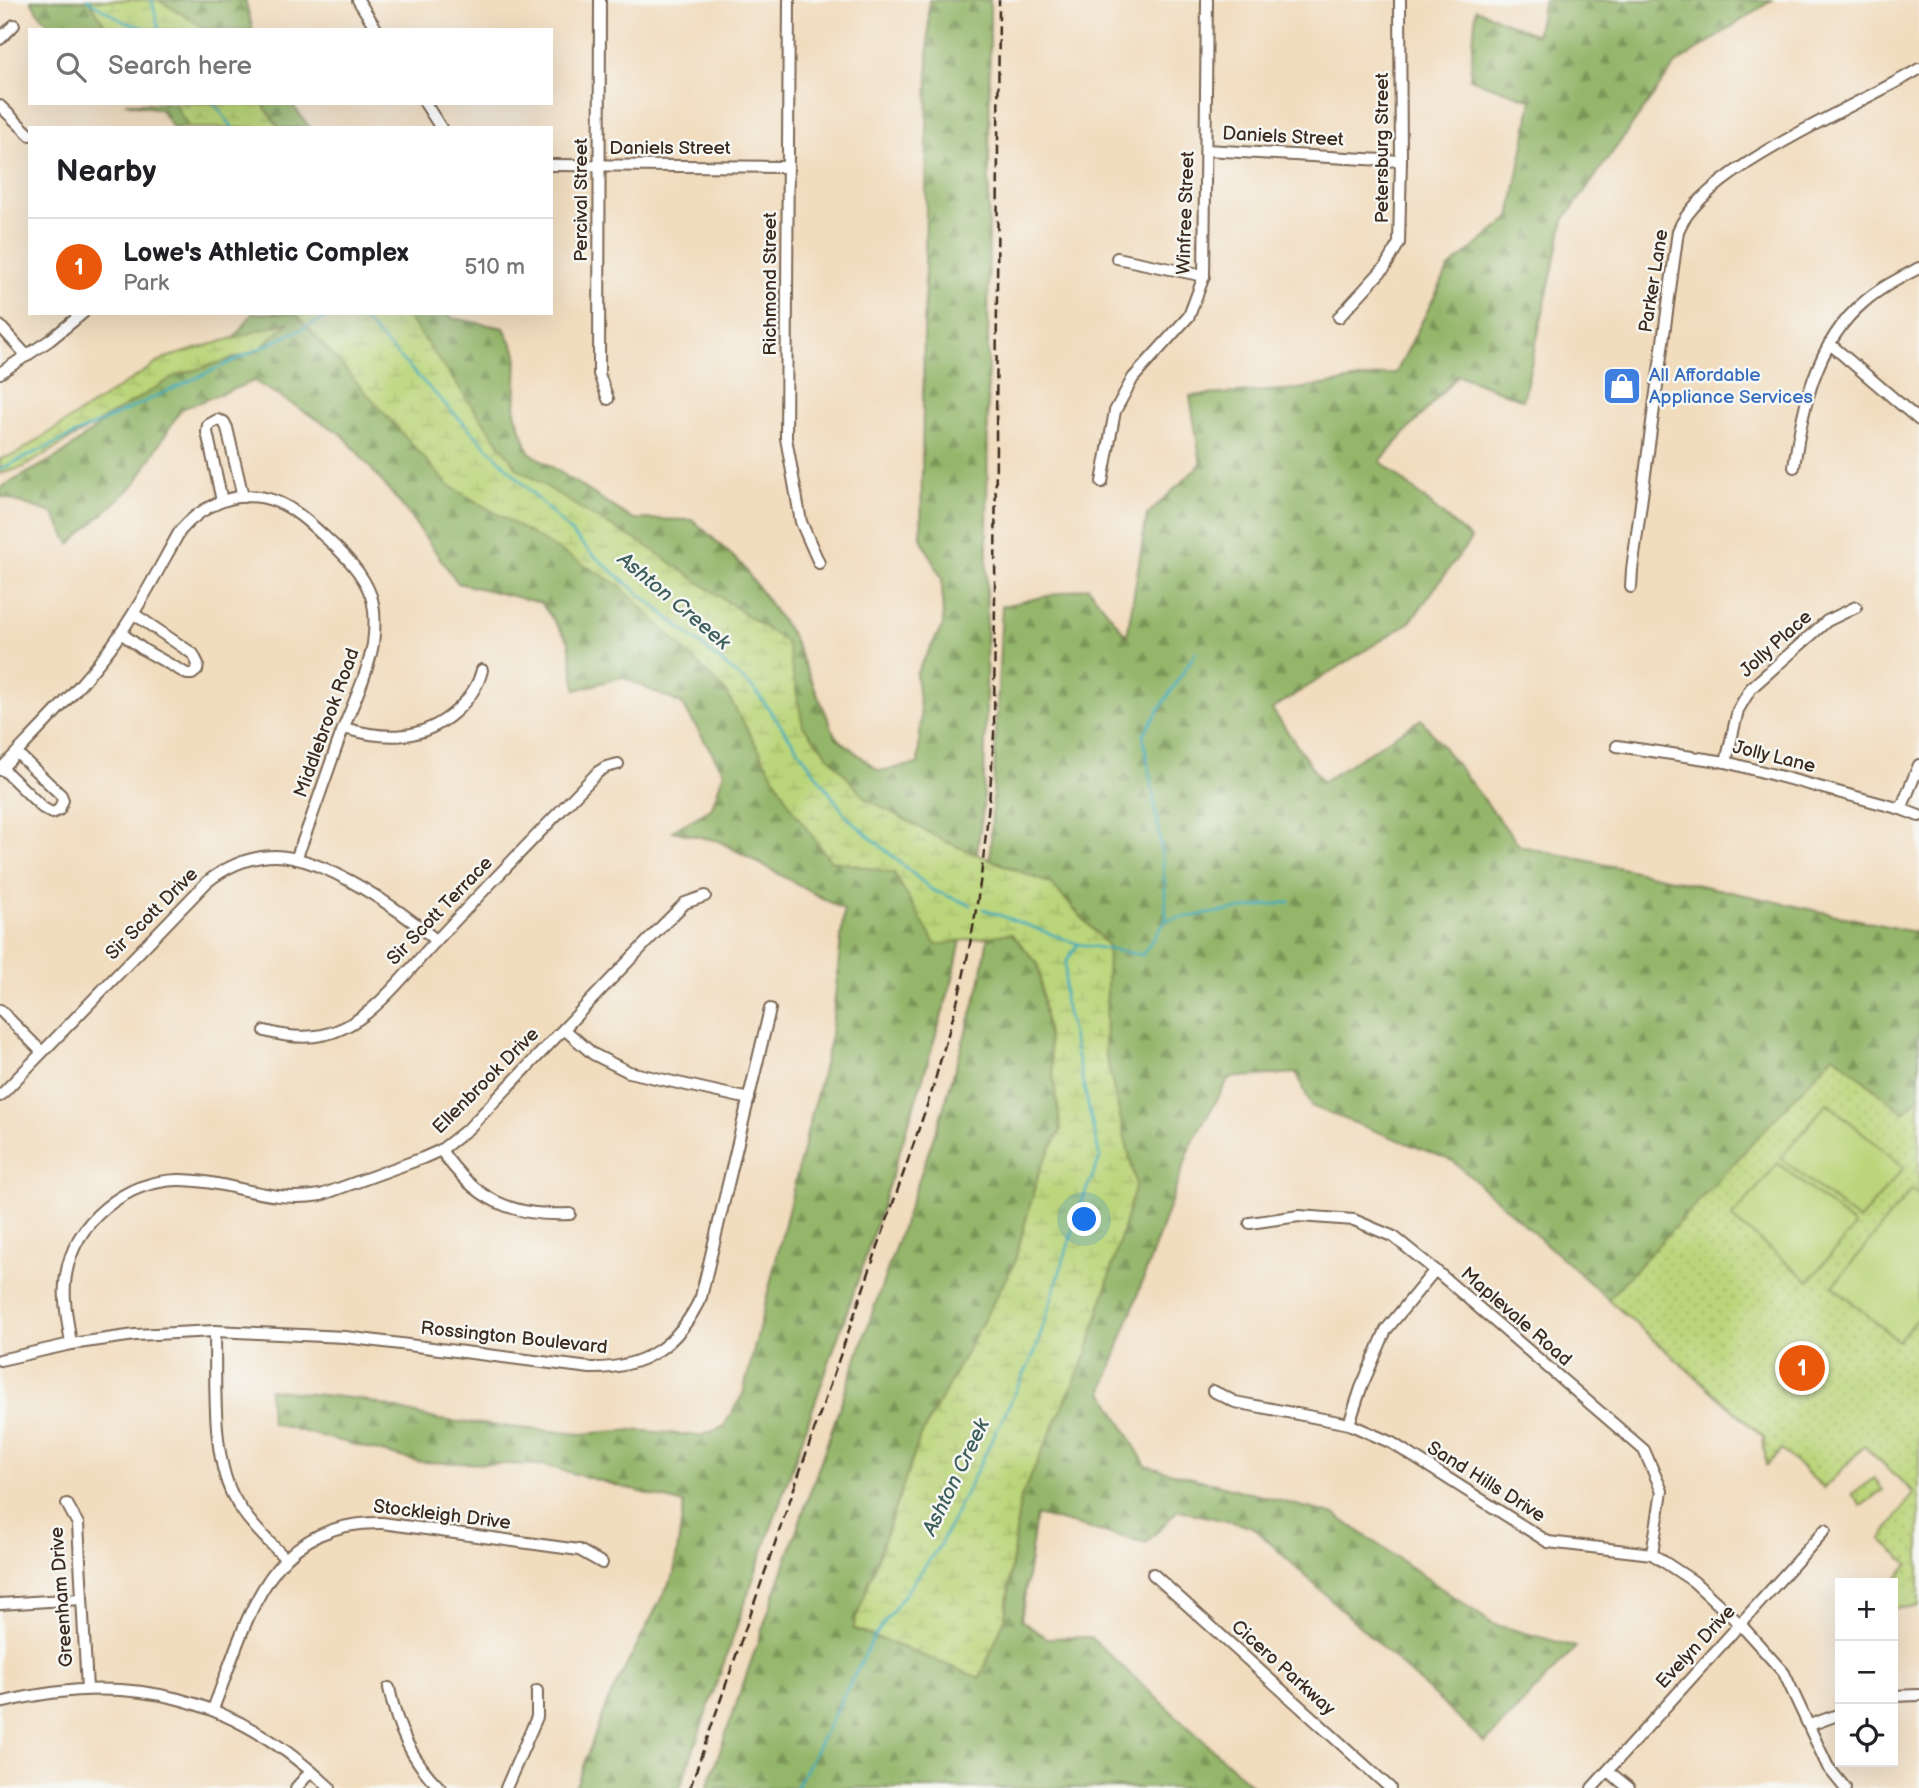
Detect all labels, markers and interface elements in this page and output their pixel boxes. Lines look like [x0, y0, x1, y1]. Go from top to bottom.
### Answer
search box [28, 28, 553, 105]
icon: search [52, 48, 90, 86]
text: Search here [108, 51, 252, 82]
street label: Petersburg Street [1371, 72, 1394, 223]
street label: Daniels Street [1222, 122, 1344, 152]
street label: Daniels Street [609, 137, 731, 160]
street label: Percival Street [570, 138, 593, 262]
street label: Winfree Street [1172, 151, 1200, 275]
text: Nearby [56, 154, 156, 190]
street label: Richmond Street [759, 212, 782, 356]
street label: Parker Lane [1634, 228, 1674, 334]
text: Lowe's Athletic Complex [123, 238, 409, 269]
text: 1 [74, 253, 84, 281]
text: 510 m [464, 253, 525, 281]
text: Park [123, 269, 169, 297]
place label: All Affordable Appliance Services [1649, 364, 1813, 409]
shop icon: All Affordable Appliance Services [1601, 365, 1643, 407]
water label: Ashton Creeek [612, 546, 736, 656]
street label: Jolly Place [1735, 606, 1817, 682]
street label: Middlebrook Road [289, 645, 365, 801]
street label: Jolly Lane [1730, 736, 1818, 778]
street label: Sir Scott Terrace [382, 852, 498, 970]
street label: Sir Scott Drive [101, 863, 203, 965]
street label: Ellenbrook Drive [428, 1023, 544, 1139]
your location [1067, 1202, 1101, 1236]
street label: Maplevale Road [1456, 1263, 1576, 1371]
street label: Rossington Boulevard [419, 1317, 609, 1359]
pin: 1 [1779, 1342, 1825, 1394]
water label: Ashton Creek [917, 1414, 995, 1540]
street label: Sand Hills Drive [1423, 1436, 1549, 1528]
street label: Stockleigh Drive [372, 1495, 512, 1535]
street label: Greenham Drive [46, 1526, 78, 1668]
map controls [1835, 1578, 1898, 1767]
button: + [1835, 1578, 1898, 1641]
street label: Evelyn Drive [1651, 1600, 1741, 1694]
street label: Cicero Parkway [1226, 1615, 1340, 1721]
button: − [1835, 1641, 1898, 1704]
button: locate [1835, 1704, 1898, 1767]

